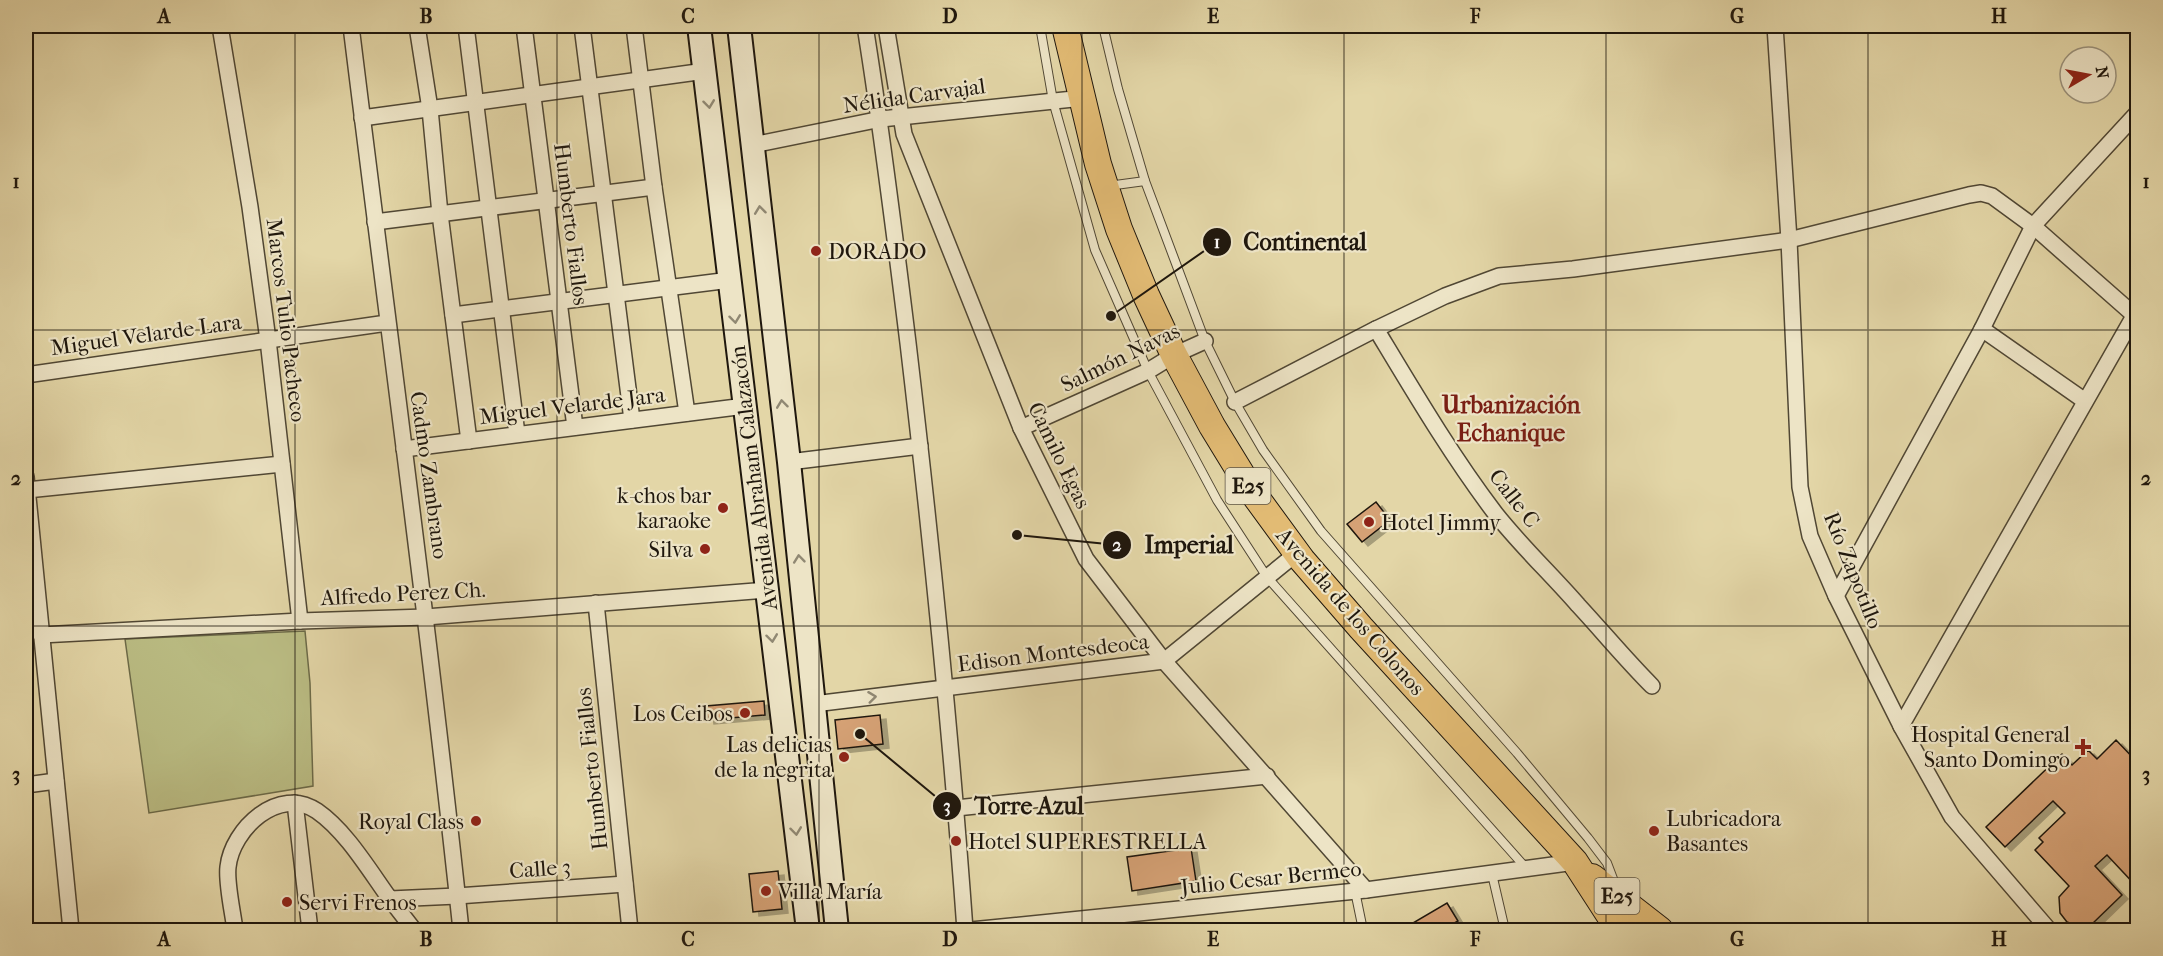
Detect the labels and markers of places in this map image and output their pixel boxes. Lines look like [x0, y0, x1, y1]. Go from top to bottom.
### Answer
callout: Continental [1202, 221, 1379, 263]
place label: DORADO [828, 239, 926, 265]
marker: DORADO [809, 244, 823, 258]
place label: k-chos bar karaoke [617, 483, 712, 534]
marker: k-chos bar karaoke [716, 501, 730, 515]
place label: Hotel Jimmy [1381, 510, 1502, 536]
marker: Hotel Jimmy [1362, 515, 1376, 529]
callout: Imperial [1102, 524, 1245, 566]
place label: Silva [648, 537, 694, 563]
marker: Silva [698, 542, 712, 556]
place label: Los Ceibos [633, 701, 733, 727]
marker: Los Ceibos [738, 706, 752, 720]
place label: Hospital General Santo Domingo [1911, 722, 2070, 773]
place label: Las delicias de la negrita [714, 732, 833, 783]
marker: Hospital General Santo Domingo [2074, 738, 2092, 756]
marker: Las delicias de la negrita [837, 750, 851, 764]
callout: Torre Azul [932, 785, 1096, 827]
place label: Lubricadora Basantes [1666, 806, 1782, 857]
place label: Royal Class [358, 809, 464, 835]
marker: Royal Class [469, 814, 483, 828]
marker: Lubricadora Basantes [1647, 824, 1661, 838]
place label: Hotel SUPERESTRELLA [968, 829, 1207, 855]
marker: Hotel SUPERESTRELLA [949, 834, 963, 848]
place label: Villa María [777, 879, 883, 905]
marker: Villa María [759, 884, 773, 898]
place label: Servi Frenos [299, 890, 417, 916]
marker: Servi Frenos [280, 895, 294, 909]

